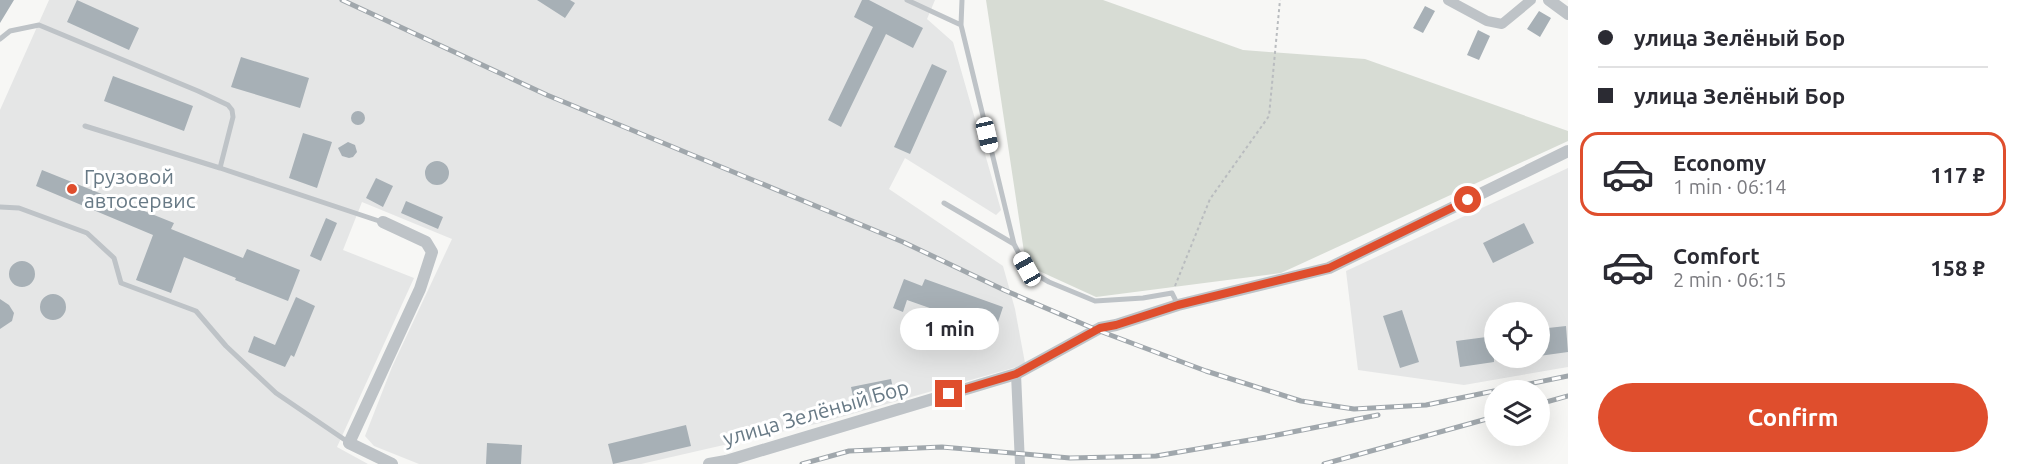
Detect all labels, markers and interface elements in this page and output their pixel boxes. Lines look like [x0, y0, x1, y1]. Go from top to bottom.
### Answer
text: улица Зелёный Бор [1634, 25, 1845, 50]
text: улица Зелёный Бор [1634, 83, 1845, 108]
car [974, 115, 1000, 155]
icon: car [1601, 147, 1655, 201]
text: Economy [1673, 150, 1766, 175]
text: 117 ₽ [1930, 162, 1985, 187]
place label: Грузовой автосервис [84, 164, 196, 212]
text: 1 min · 06:14 [1673, 175, 1787, 198]
marker: Грузовой автосервис [65, 182, 79, 196]
route start [1454, 186, 1481, 213]
icon: car [1601, 240, 1655, 294]
text: Comfort [1673, 243, 1760, 268]
car [1010, 249, 1044, 289]
text: 158 ₽ [1930, 255, 1985, 280]
text: 2 min · 06:15 [1673, 268, 1787, 291]
map controls [1484, 302, 1550, 446]
button: locate [1484, 302, 1550, 368]
callout: 1 min [900, 307, 998, 349]
text: 1 min [924, 317, 975, 340]
street label: улица Зелёный Бор [720, 374, 911, 450]
route end [935, 380, 962, 407]
button: layers [1484, 380, 1550, 446]
button: Confirm [1598, 383, 1988, 452]

